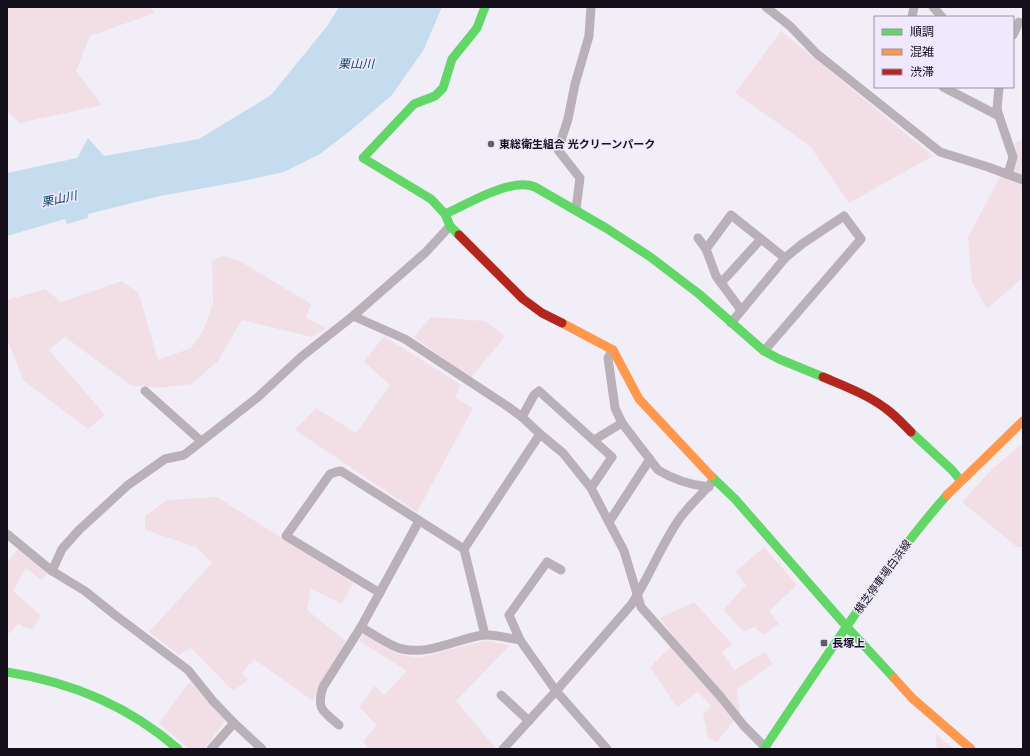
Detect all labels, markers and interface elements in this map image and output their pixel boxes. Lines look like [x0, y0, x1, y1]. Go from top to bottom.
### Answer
legend [874, 16, 1014, 88]
text: 順調 [910, 25, 934, 39]
text: 混雑 [910, 45, 934, 59]
water label: 栗山川 [338, 57, 376, 71]
text: 渋滞 [910, 65, 934, 79]
place label: 東総衛生組合 光クリーンパーク [499, 138, 655, 151]
marker: 東総衛生組合 光クリーンパーク [486, 139, 496, 149]
water label: 栗山川 [40, 188, 80, 210]
street label: 横芝停車場白浜線 [852, 538, 914, 616]
place label: 長塚上 [832, 637, 865, 650]
marker: 長塚上 [819, 638, 829, 648]

